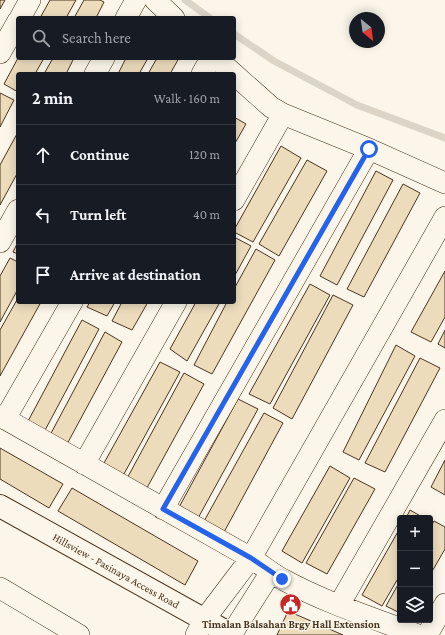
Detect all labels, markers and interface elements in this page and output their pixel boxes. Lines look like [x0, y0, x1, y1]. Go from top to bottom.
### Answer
north arrow [349, 12, 385, 48]
search box [16, 16, 236, 60]
icon: search [30, 27, 52, 49]
text: Search here [62, 30, 131, 46]
text: 2 min [32, 89, 73, 108]
text: Walk · 160 m [154, 91, 220, 106]
route start [360, 140, 378, 158]
icon: ahead [32, 144, 54, 166]
text: Continue [70, 147, 129, 163]
text: 120 m [189, 147, 220, 162]
icon: left [32, 204, 54, 226]
text: Turn left [70, 207, 126, 223]
text: 40 m [193, 207, 220, 222]
icon: arrive [32, 264, 54, 286]
text: Arrive at destination [70, 267, 201, 283]
map controls [397, 515, 433, 623]
button: + [397, 515, 433, 551]
street label: Hillsview - Pasinaya Access Road [51, 531, 182, 611]
button: − [397, 551, 433, 587]
route end [273, 570, 291, 588]
button: layers [397, 587, 433, 623]
public building icon: Timalan Balsahan Brgy Hall Extension [278, 591, 304, 617]
place label: Timalan Balsahan Brgy Hall Extension [202, 618, 381, 630]

